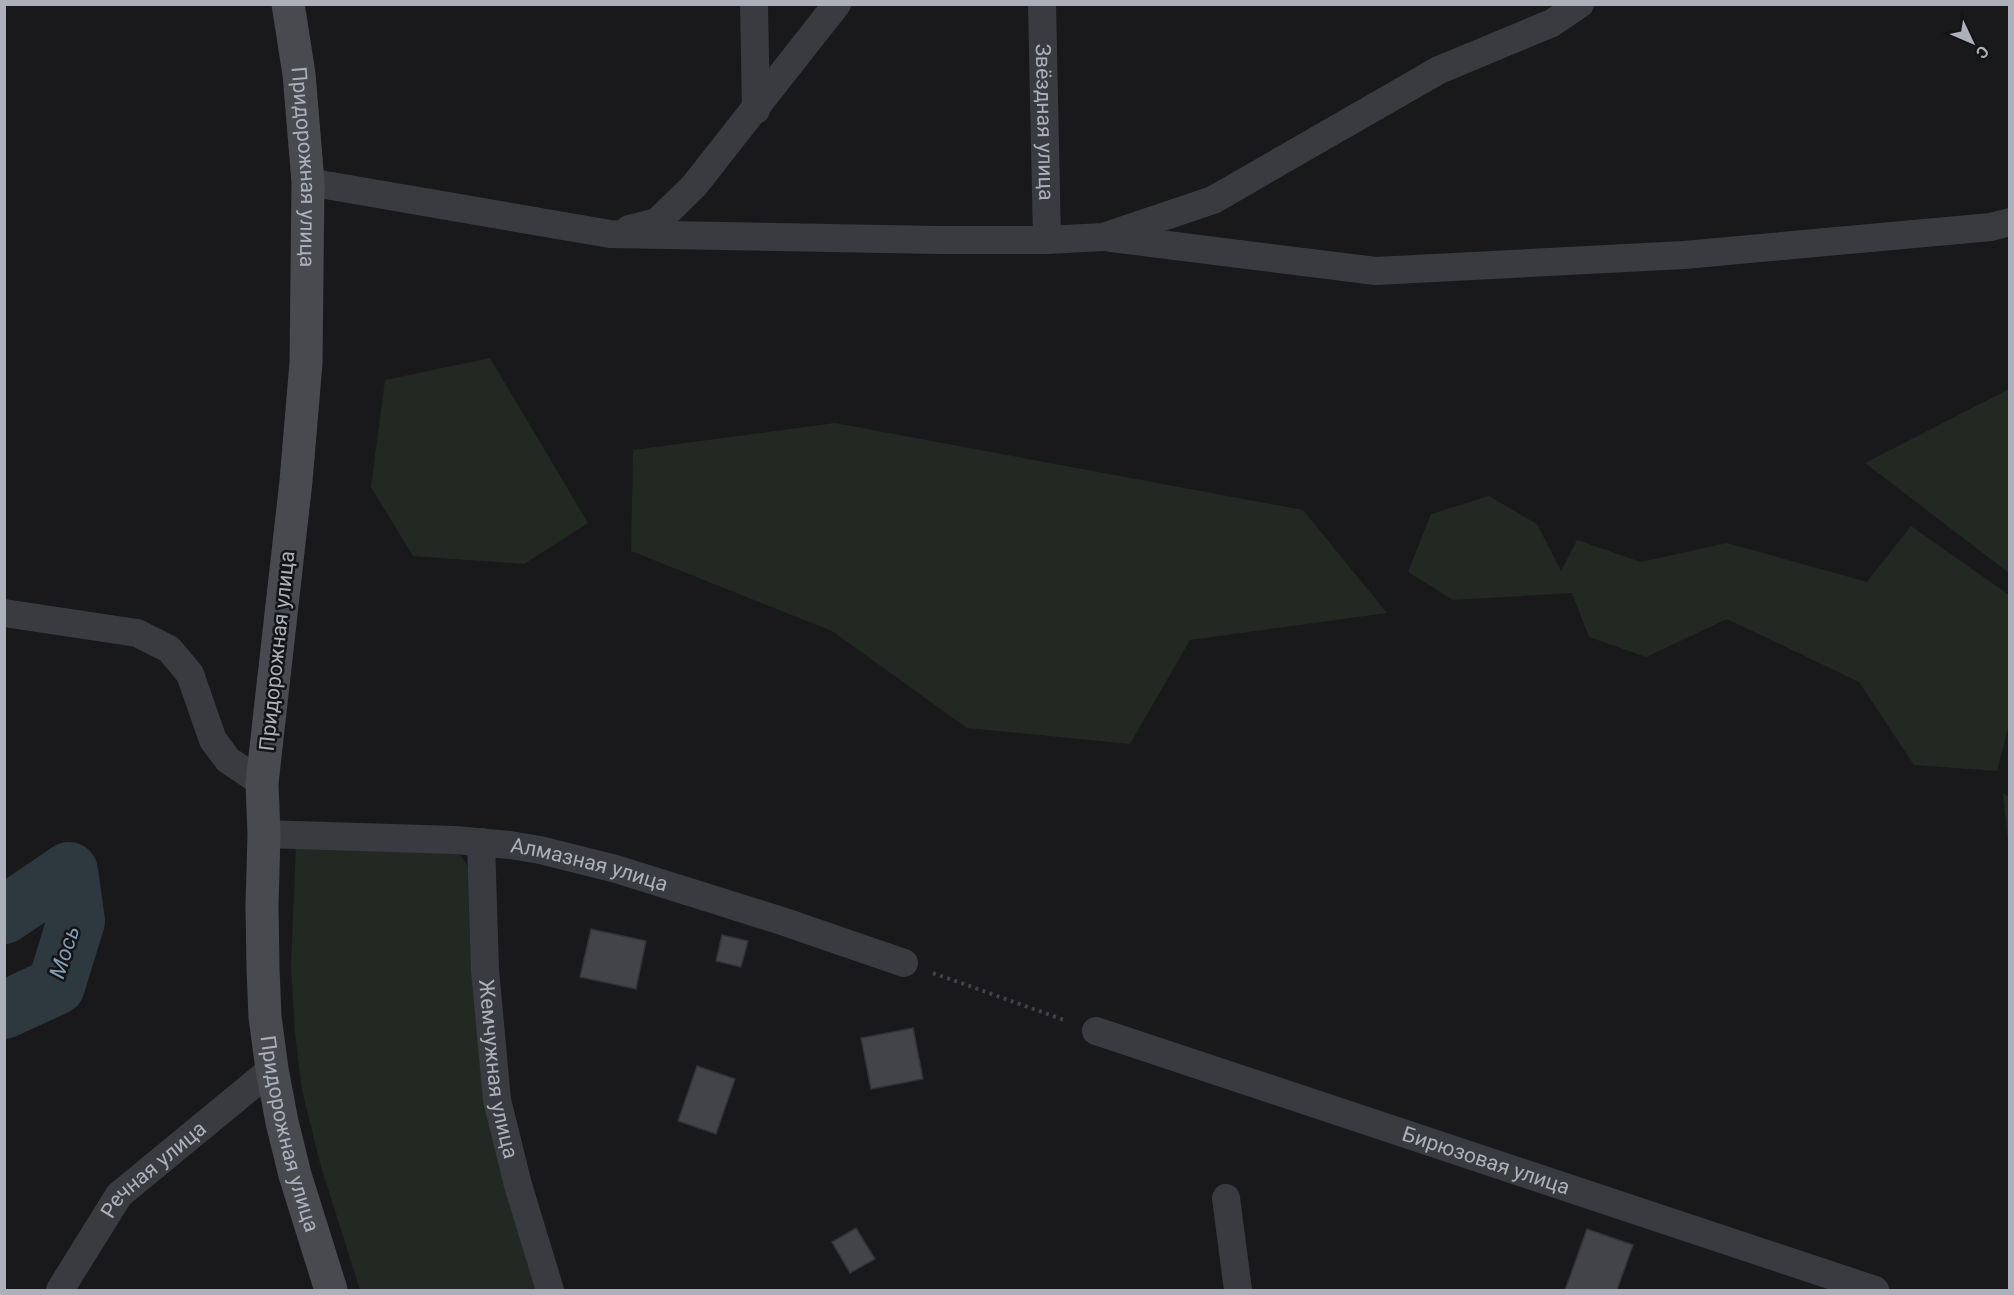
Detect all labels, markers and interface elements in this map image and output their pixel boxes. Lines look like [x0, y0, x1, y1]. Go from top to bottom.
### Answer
north arrow [1942, 12, 2002, 72]
text: С [1972, 42, 1993, 62]
street label: Звёздная улица [1031, 43, 1058, 201]
street label: Придорожная улица [286, 66, 320, 268]
street label: Придорожная улица [255, 550, 299, 752]
street label: Алмазная улица [509, 833, 671, 897]
water label: Мось [44, 923, 85, 981]
street label: Жемчужная улица [474, 978, 523, 1161]
street label: Придорожная улица [256, 1034, 324, 1235]
street label: Речная улица [96, 1116, 211, 1222]
street label: Бирюзовая улица [1399, 1122, 1573, 1200]

